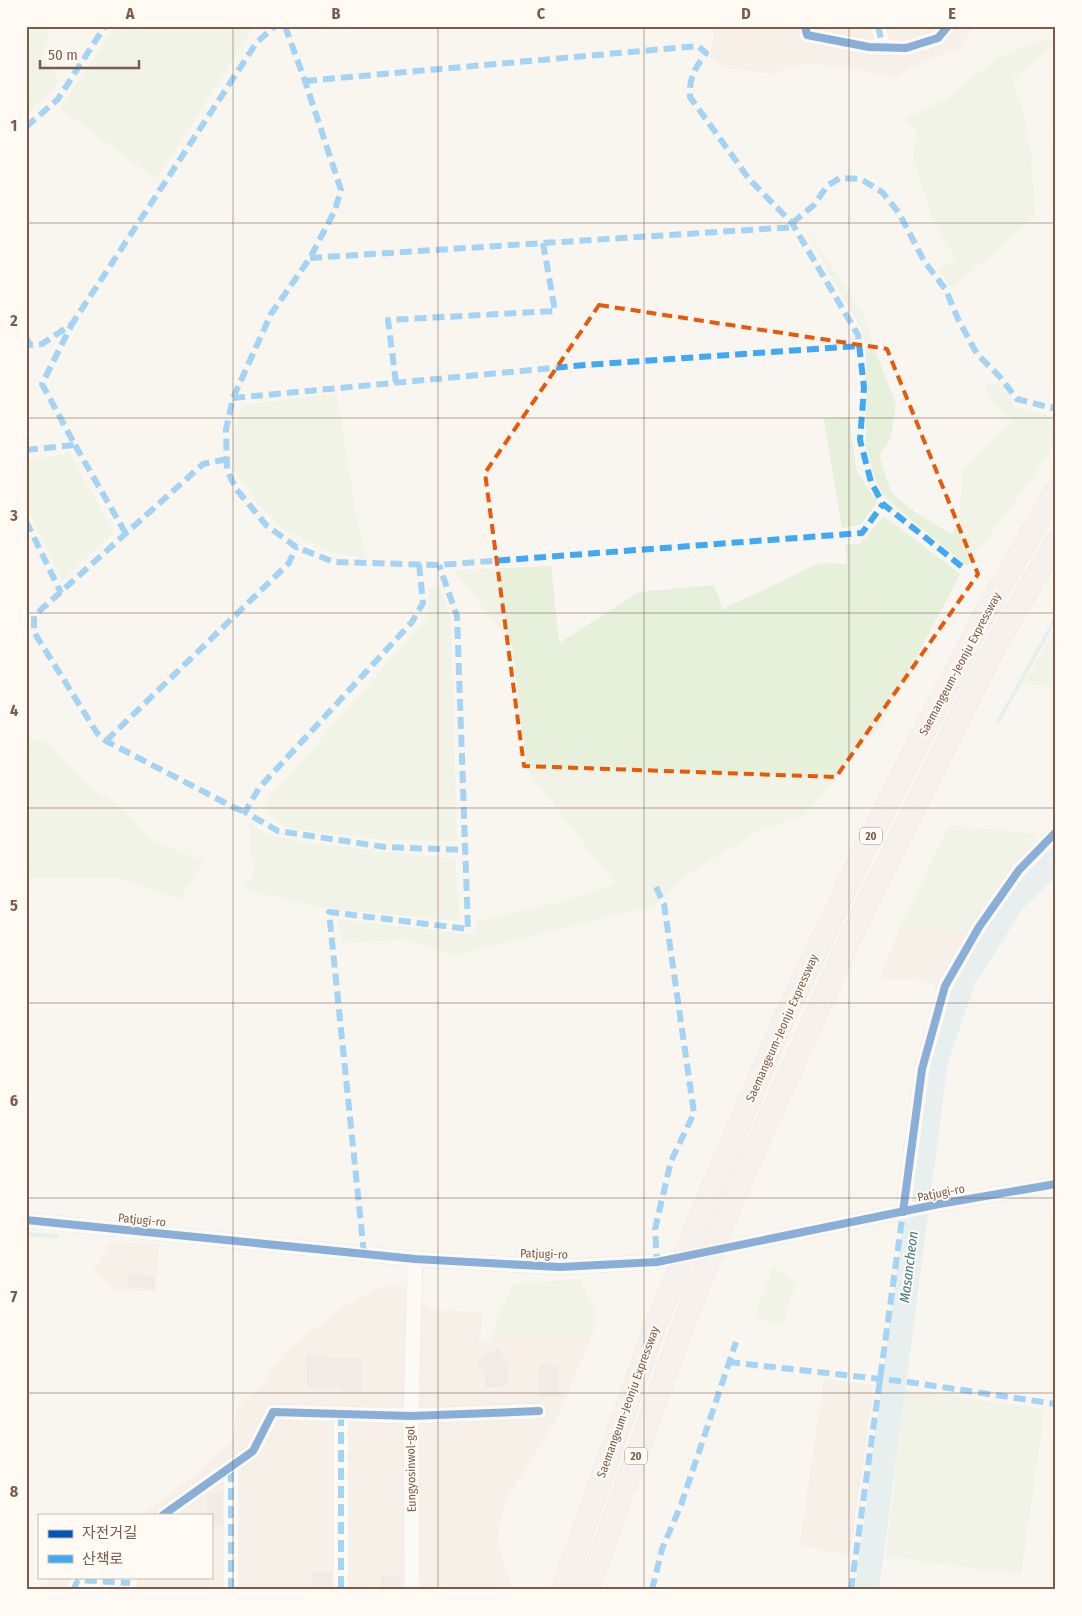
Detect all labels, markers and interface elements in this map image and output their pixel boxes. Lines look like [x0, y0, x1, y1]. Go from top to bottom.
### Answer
text: A [125, 4, 135, 23]
text: B [332, 4, 341, 23]
text: C [537, 4, 546, 23]
text: D [741, 4, 751, 23]
text: E [948, 4, 956, 23]
scale bar [40, 38, 139, 70]
text: 50 m [48, 46, 78, 64]
text: 1 [11, 116, 17, 135]
text: 2 [9, 311, 18, 330]
text: 3 [9, 506, 18, 525]
street label: Saemangeum-Jeonju Expressway [916, 589, 1004, 738]
text: 4 [10, 701, 18, 720]
road number: 20 [860, 828, 882, 844]
text: 5 [10, 896, 18, 915]
street label: Saemangeum-Jeonju Expressway [743, 951, 821, 1104]
text: 6 [10, 1091, 18, 1110]
street label: Patjugi-ro [916, 1182, 966, 1204]
street label: Patjugi-ro [117, 1211, 167, 1229]
water label: Masancheon [896, 1230, 922, 1304]
street label: Patjugi-ro [520, 1246, 568, 1262]
text: 7 [11, 1287, 18, 1306]
street label: Saemangeum-Jeonju Expressway [594, 1324, 662, 1480]
street label: Eungyosinwol-gol [403, 1426, 419, 1512]
road number: 20 [625, 1448, 647, 1464]
text: 8 [10, 1482, 19, 1501]
legend [38, 1514, 212, 1578]
text: 자전거길 [82, 1524, 137, 1542]
text: 산책로 [82, 1550, 123, 1568]

